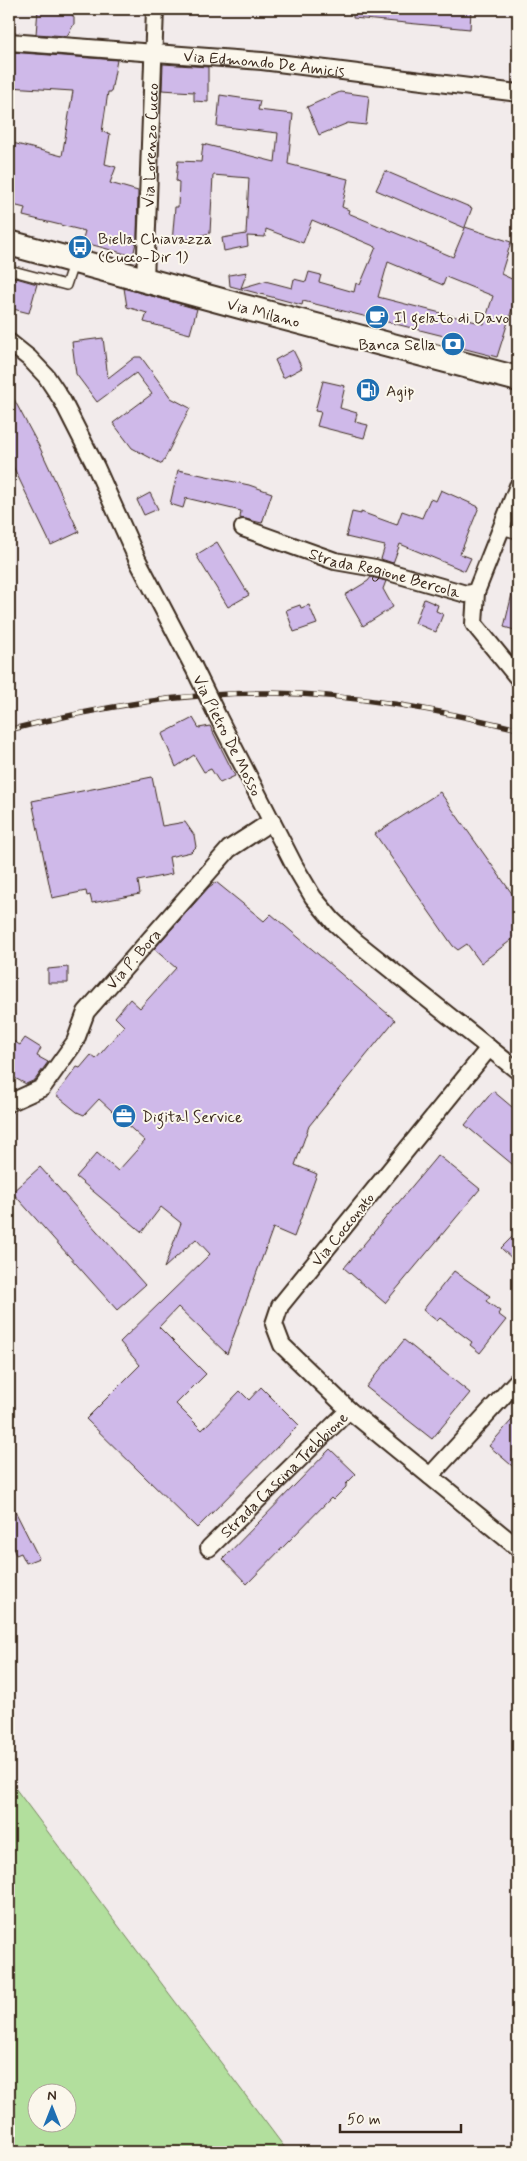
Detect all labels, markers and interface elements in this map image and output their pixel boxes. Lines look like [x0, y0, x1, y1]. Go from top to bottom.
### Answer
street label: Via Edmondo De Amicis [183, 46, 346, 83]
street label: Via Lorenzo Cucco [139, 83, 164, 208]
place label: Biella Chiavazza (Cucco-Dir 1) [98, 229, 212, 268]
bus stop icon: Biella Chiavazza (Cucco-Dir 1) [67, 234, 93, 260]
street label: Via Milano [225, 294, 302, 333]
cafe icon: Il gelato di Davo [364, 304, 390, 330]
place label: Il gelato di Davo [394, 308, 509, 330]
bank icon: Banca Sella [440, 331, 466, 357]
place label: Banca Sella [358, 335, 436, 356]
fuel station icon: Agip [355, 377, 381, 403]
place label: Agip [386, 381, 414, 402]
street label: Strada Regione Bercola [306, 544, 463, 604]
street label: Via Pietro De Mosso [187, 671, 266, 800]
street label: Via P. Bora [102, 924, 167, 994]
office icon: Digital Service [111, 1103, 137, 1129]
place label: Digital Service [142, 1107, 243, 1129]
street label: Via Cocconato [307, 1189, 379, 1271]
street label: Strada Cascina Trebbione [216, 1407, 354, 1543]
north arrow [28, 2084, 78, 2134]
text: N [47, 2087, 57, 2105]
scale bar [340, 2101, 461, 2133]
text: 50 m [347, 2110, 381, 2130]

